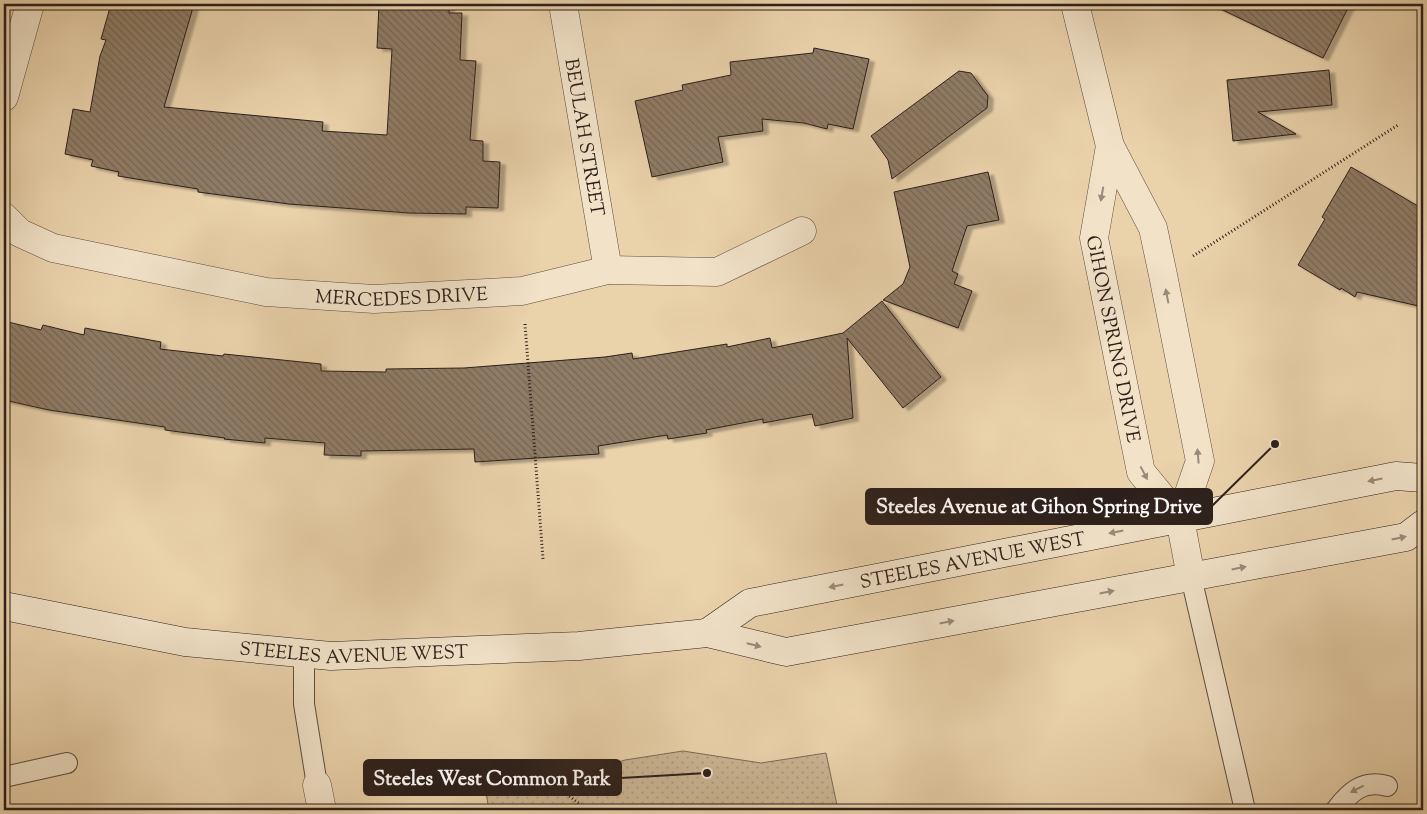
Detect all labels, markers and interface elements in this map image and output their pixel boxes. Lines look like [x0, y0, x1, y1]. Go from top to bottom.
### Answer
street label: BEULAH STREET [556, 57, 610, 218]
one-way arrow [1097, 187, 1105, 203]
street label: GIHON SPRING DRIVE [1078, 233, 1146, 445]
street label: MERCEDES DRIVE [314, 282, 489, 315]
one-way arrow [1163, 289, 1171, 304]
one-way arrow [1194, 447, 1202, 463]
one-way arrow [1140, 465, 1148, 480]
one-way arrow [1367, 477, 1383, 485]
callout: Steeles Avenue at Gihon Spring Drive [866, 489, 1212, 524]
text: Steeles Avenue at Gihon Spring Drive [876, 494, 1202, 523]
street label: STEELES AVENUE WEST [858, 526, 1088, 597]
one-way arrow [1107, 528, 1123, 536]
one-way arrow [1391, 534, 1406, 542]
one-way arrow [1231, 564, 1246, 572]
one-way arrow [827, 583, 843, 591]
one-way arrow [1100, 588, 1116, 596]
one-way arrow [940, 618, 956, 626]
street label: STEELES AVENUE WEST [238, 636, 469, 672]
one-way arrow [747, 641, 762, 649]
callout: Steeles West Common Park [364, 760, 621, 795]
text: Steeles West Common Park [373, 766, 611, 795]
one-way arrow [1350, 785, 1365, 793]

